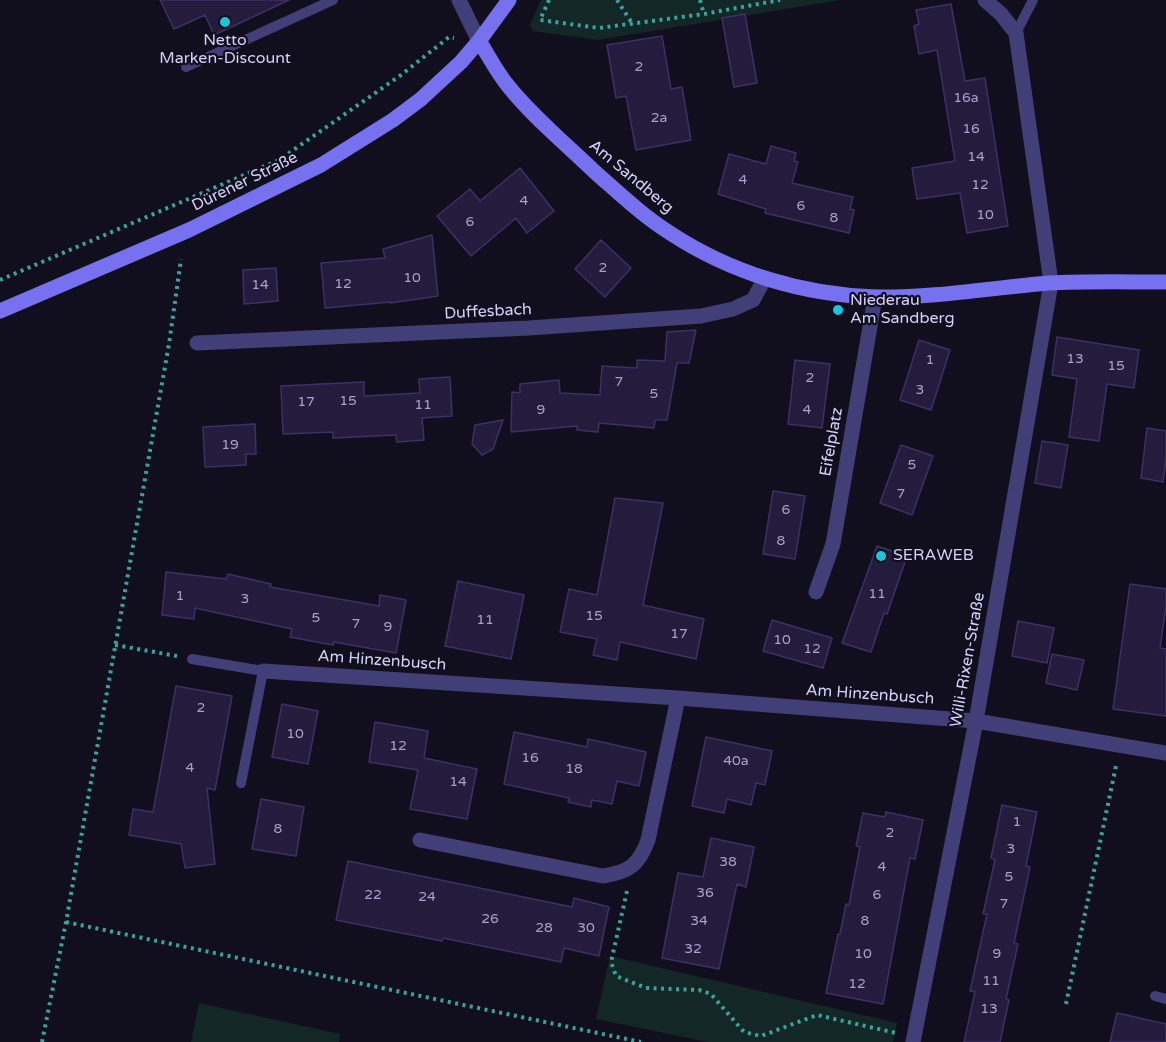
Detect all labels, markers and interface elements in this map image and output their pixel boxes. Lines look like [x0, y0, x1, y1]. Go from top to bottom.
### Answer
marker: Netto Marken-Discount [218, 15, 232, 29]
place label: Netto Marken-Discount [159, 31, 291, 69]
house number: 2 [635, 59, 643, 75]
house number: 16a [953, 90, 979, 106]
house number: 2a [651, 110, 667, 126]
house number: 16 [962, 121, 980, 137]
street label: Am Sandberg [585, 136, 677, 218]
street label: Dürener Straße [189, 148, 301, 216]
house number: 14 [967, 149, 985, 165]
house number: 4 [739, 172, 747, 188]
house number: 12 [971, 177, 989, 193]
house number: 4 [520, 193, 528, 209]
house number: 6 [797, 198, 805, 214]
house number: 10 [976, 207, 994, 223]
house number: 8 [830, 210, 838, 226]
house number: 6 [466, 214, 474, 230]
house number: 2 [599, 260, 607, 276]
house number: 10 [403, 270, 421, 286]
house number: 12 [334, 276, 352, 292]
house number: 14 [251, 277, 269, 293]
place label: Niederau Am Sandberg [850, 291, 955, 329]
street label: Duffesbach [444, 300, 532, 324]
marker: Niederau Am Sandberg [831, 303, 845, 317]
house number: 13 [1066, 351, 1084, 367]
house number: 1 [926, 352, 934, 368]
house number: 15 [1107, 358, 1125, 374]
house number: 2 [806, 370, 814, 386]
house number: 7 [615, 374, 623, 390]
house number: 3 [916, 382, 924, 398]
house number: 5 [650, 386, 658, 402]
house number: 15 [339, 393, 357, 409]
house number: 17 [297, 394, 315, 410]
house number: 11 [414, 397, 432, 413]
house number: 9 [537, 402, 545, 418]
house number: 4 [803, 402, 811, 418]
street label: Eifelplatz [816, 406, 848, 478]
house number: 19 [221, 437, 239, 453]
house number: 5 [908, 457, 916, 473]
house number: 7 [897, 486, 905, 502]
house number: 6 [782, 502, 790, 518]
house number: 8 [777, 533, 785, 549]
place label: SERAWEB [893, 546, 974, 566]
marker: SERAWEB [874, 549, 888, 563]
house number: 11 [868, 586, 886, 602]
house number: 1 [176, 588, 184, 604]
house number: 3 [241, 591, 249, 607]
street label: Willi-Rixen-Straße [947, 591, 989, 729]
house number: 15 [585, 608, 603, 624]
house number: 5 [312, 610, 320, 626]
house number: 11 [476, 612, 494, 628]
house number: 7 [352, 616, 360, 632]
house number: 9 [384, 619, 392, 635]
house number: 17 [670, 626, 688, 642]
house number: 10 [773, 632, 791, 648]
house number: 12 [803, 641, 821, 657]
street label: Am Hinzenbusch [317, 647, 447, 675]
street label: Am Hinzenbusch [805, 681, 935, 709]
house number: 2 [197, 700, 205, 716]
house number: 10 [286, 726, 304, 742]
house number: 12 [389, 738, 407, 754]
house number: 16 [521, 750, 539, 766]
house number: 40a [723, 753, 749, 769]
house number: 4 [186, 760, 194, 776]
house number: 18 [565, 761, 583, 777]
house number: 14 [449, 774, 467, 790]
house number: 1 [1013, 814, 1021, 830]
house number: 8 [274, 821, 282, 837]
house number: 2 [886, 825, 894, 841]
house number: 3 [1007, 841, 1015, 857]
house number: 38 [719, 854, 737, 870]
house number: 4 [878, 859, 886, 875]
house number: 5 [1005, 869, 1013, 885]
house number: 36 [696, 885, 714, 901]
house number: 22 [364, 887, 382, 903]
house number: 6 [873, 887, 881, 903]
house number: 24 [418, 889, 436, 905]
house number: 7 [1000, 896, 1008, 912]
house number: 26 [481, 911, 499, 927]
house number: 34 [690, 913, 708, 929]
house number: 8 [861, 913, 869, 929]
house number: 28 [535, 920, 553, 936]
house number: 30 [577, 920, 595, 936]
house number: 32 [684, 941, 702, 957]
house number: 10 [854, 946, 872, 962]
house number: 9 [993, 946, 1001, 962]
house number: 11 [982, 973, 1000, 989]
house number: 12 [848, 976, 866, 992]
house number: 13 [980, 1001, 998, 1017]

